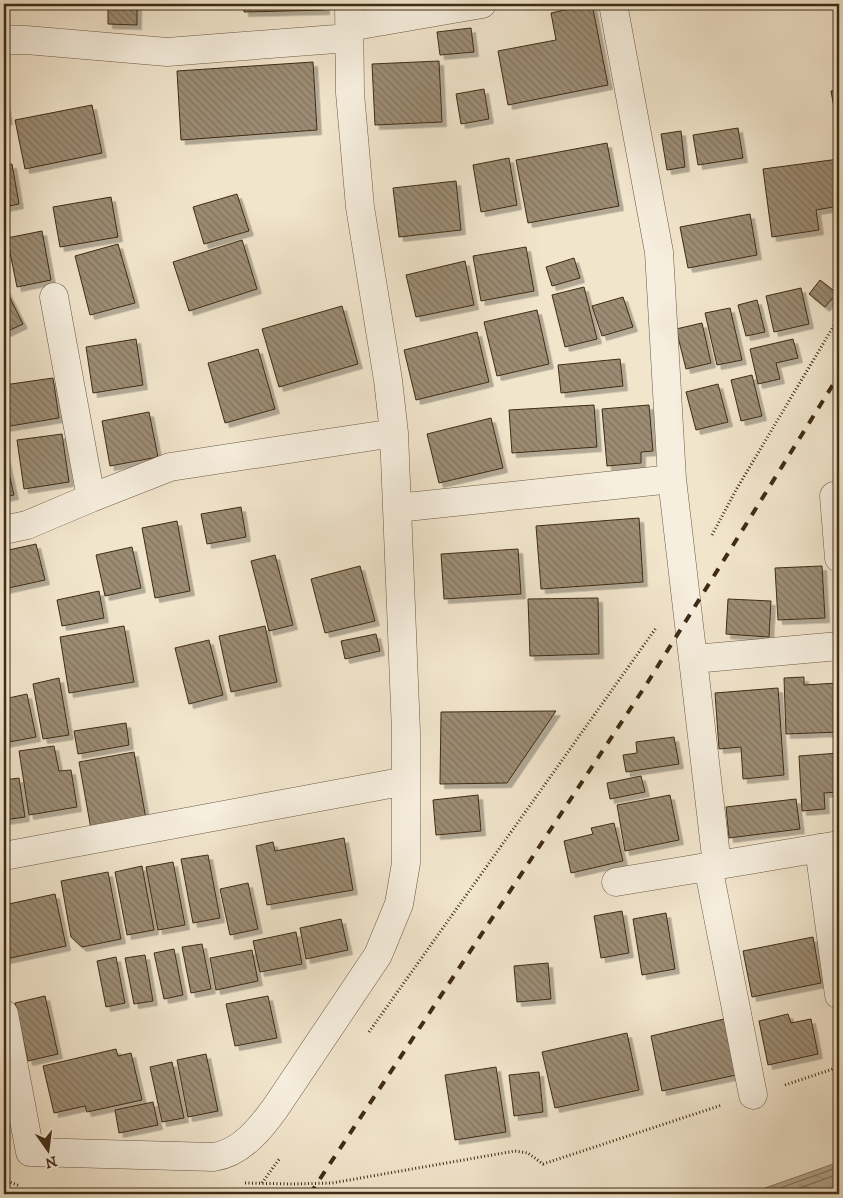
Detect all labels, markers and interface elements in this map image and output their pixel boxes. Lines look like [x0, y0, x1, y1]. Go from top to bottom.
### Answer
north arrow [22, 1126, 72, 1176]
text: N [43, 1152, 59, 1172]

